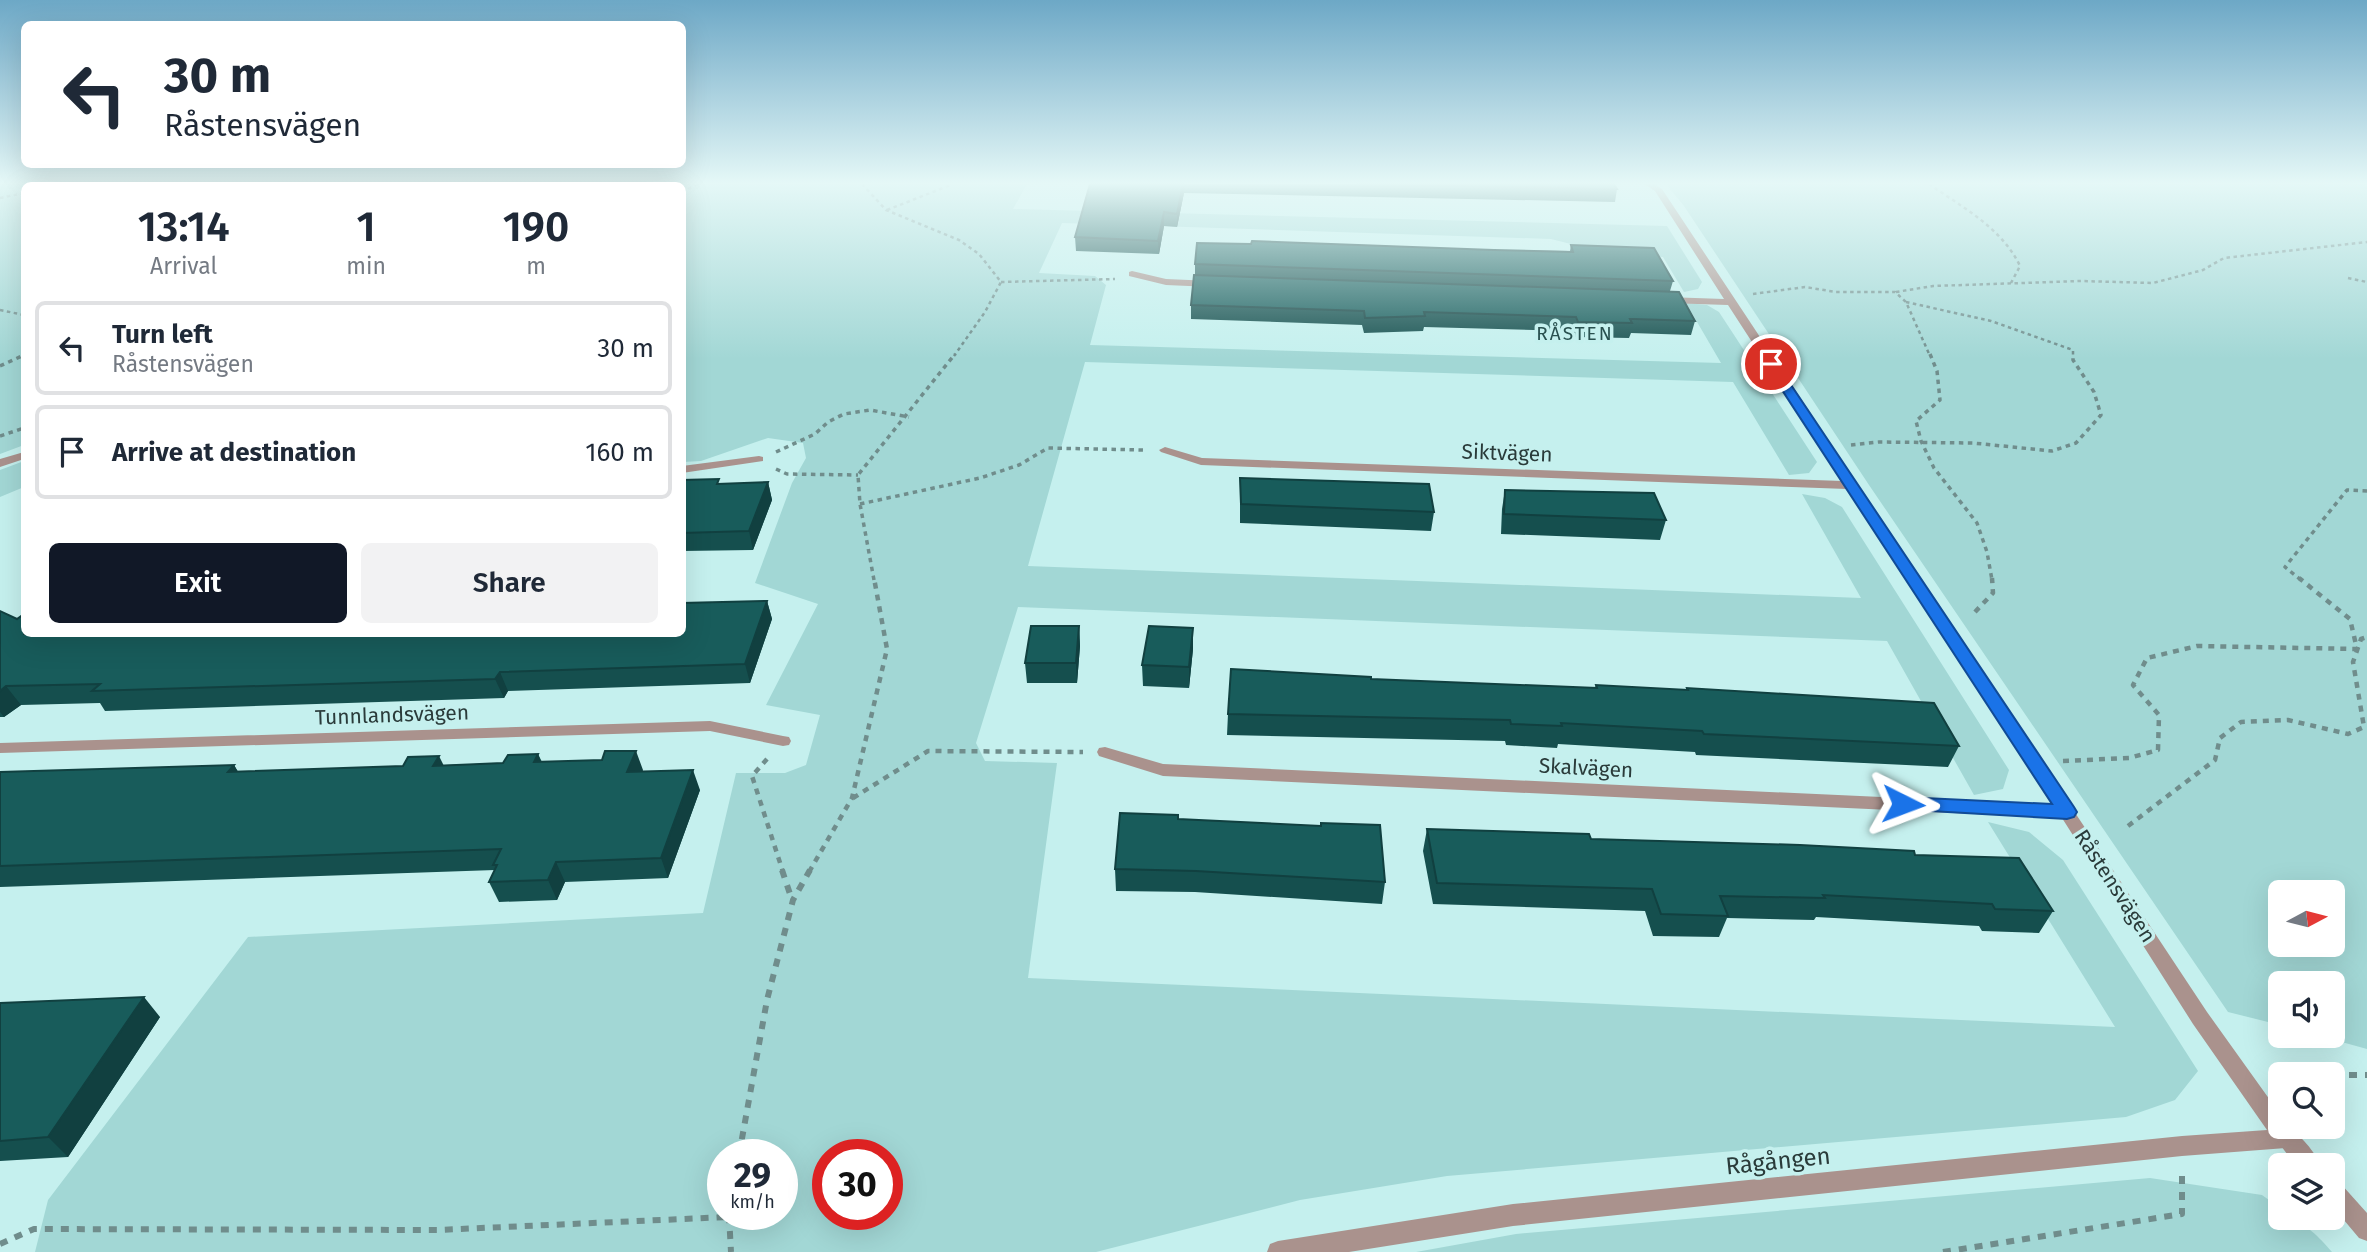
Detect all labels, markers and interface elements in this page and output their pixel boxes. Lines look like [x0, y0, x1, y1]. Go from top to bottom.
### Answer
text: 30 m [164, 46, 271, 105]
icon: left [49, 49, 140, 140]
text: Råstensvägen [164, 106, 361, 144]
text: 13:14 [138, 202, 230, 252]
text: 1 [357, 202, 376, 252]
text: 190 [503, 202, 569, 252]
text: Arrival [150, 252, 217, 280]
text: min [346, 252, 386, 280]
text: m [526, 252, 546, 280]
text: Turn left [112, 319, 213, 350]
district label: RÅSTEN [1536, 322, 1614, 345]
icon: left [53, 329, 91, 367]
text: 30 m [597, 333, 654, 364]
pin [1741, 334, 1801, 394]
icon: arrive [1752, 345, 1790, 383]
text: Råstensvägen [112, 350, 254, 378]
icon: arrive [53, 433, 91, 471]
text: Arrive at destination [112, 437, 356, 468]
text: 160 m [585, 437, 654, 468]
street label: Siktvägen [1461, 438, 1553, 468]
button: Exit [49, 543, 347, 623]
button: Share [361, 543, 658, 623]
street label: Tunnlandsvägen [314, 699, 470, 731]
street label: Skalvägen [1538, 753, 1634, 783]
position arrow [1866, 767, 1940, 841]
street label: Råstensvägen [2069, 825, 2161, 947]
north arrow [2268, 880, 2345, 957]
map controls [2268, 880, 2345, 1230]
button: sound [2268, 971, 2345, 1048]
button: search [2268, 1062, 2345, 1139]
speed limit sign: 30 [812, 1139, 903, 1230]
street label: Rågången [1724, 1142, 1832, 1180]
button: layers [2268, 1153, 2345, 1230]
text: 29 [734, 1154, 771, 1196]
text: km/h [730, 1191, 775, 1213]

